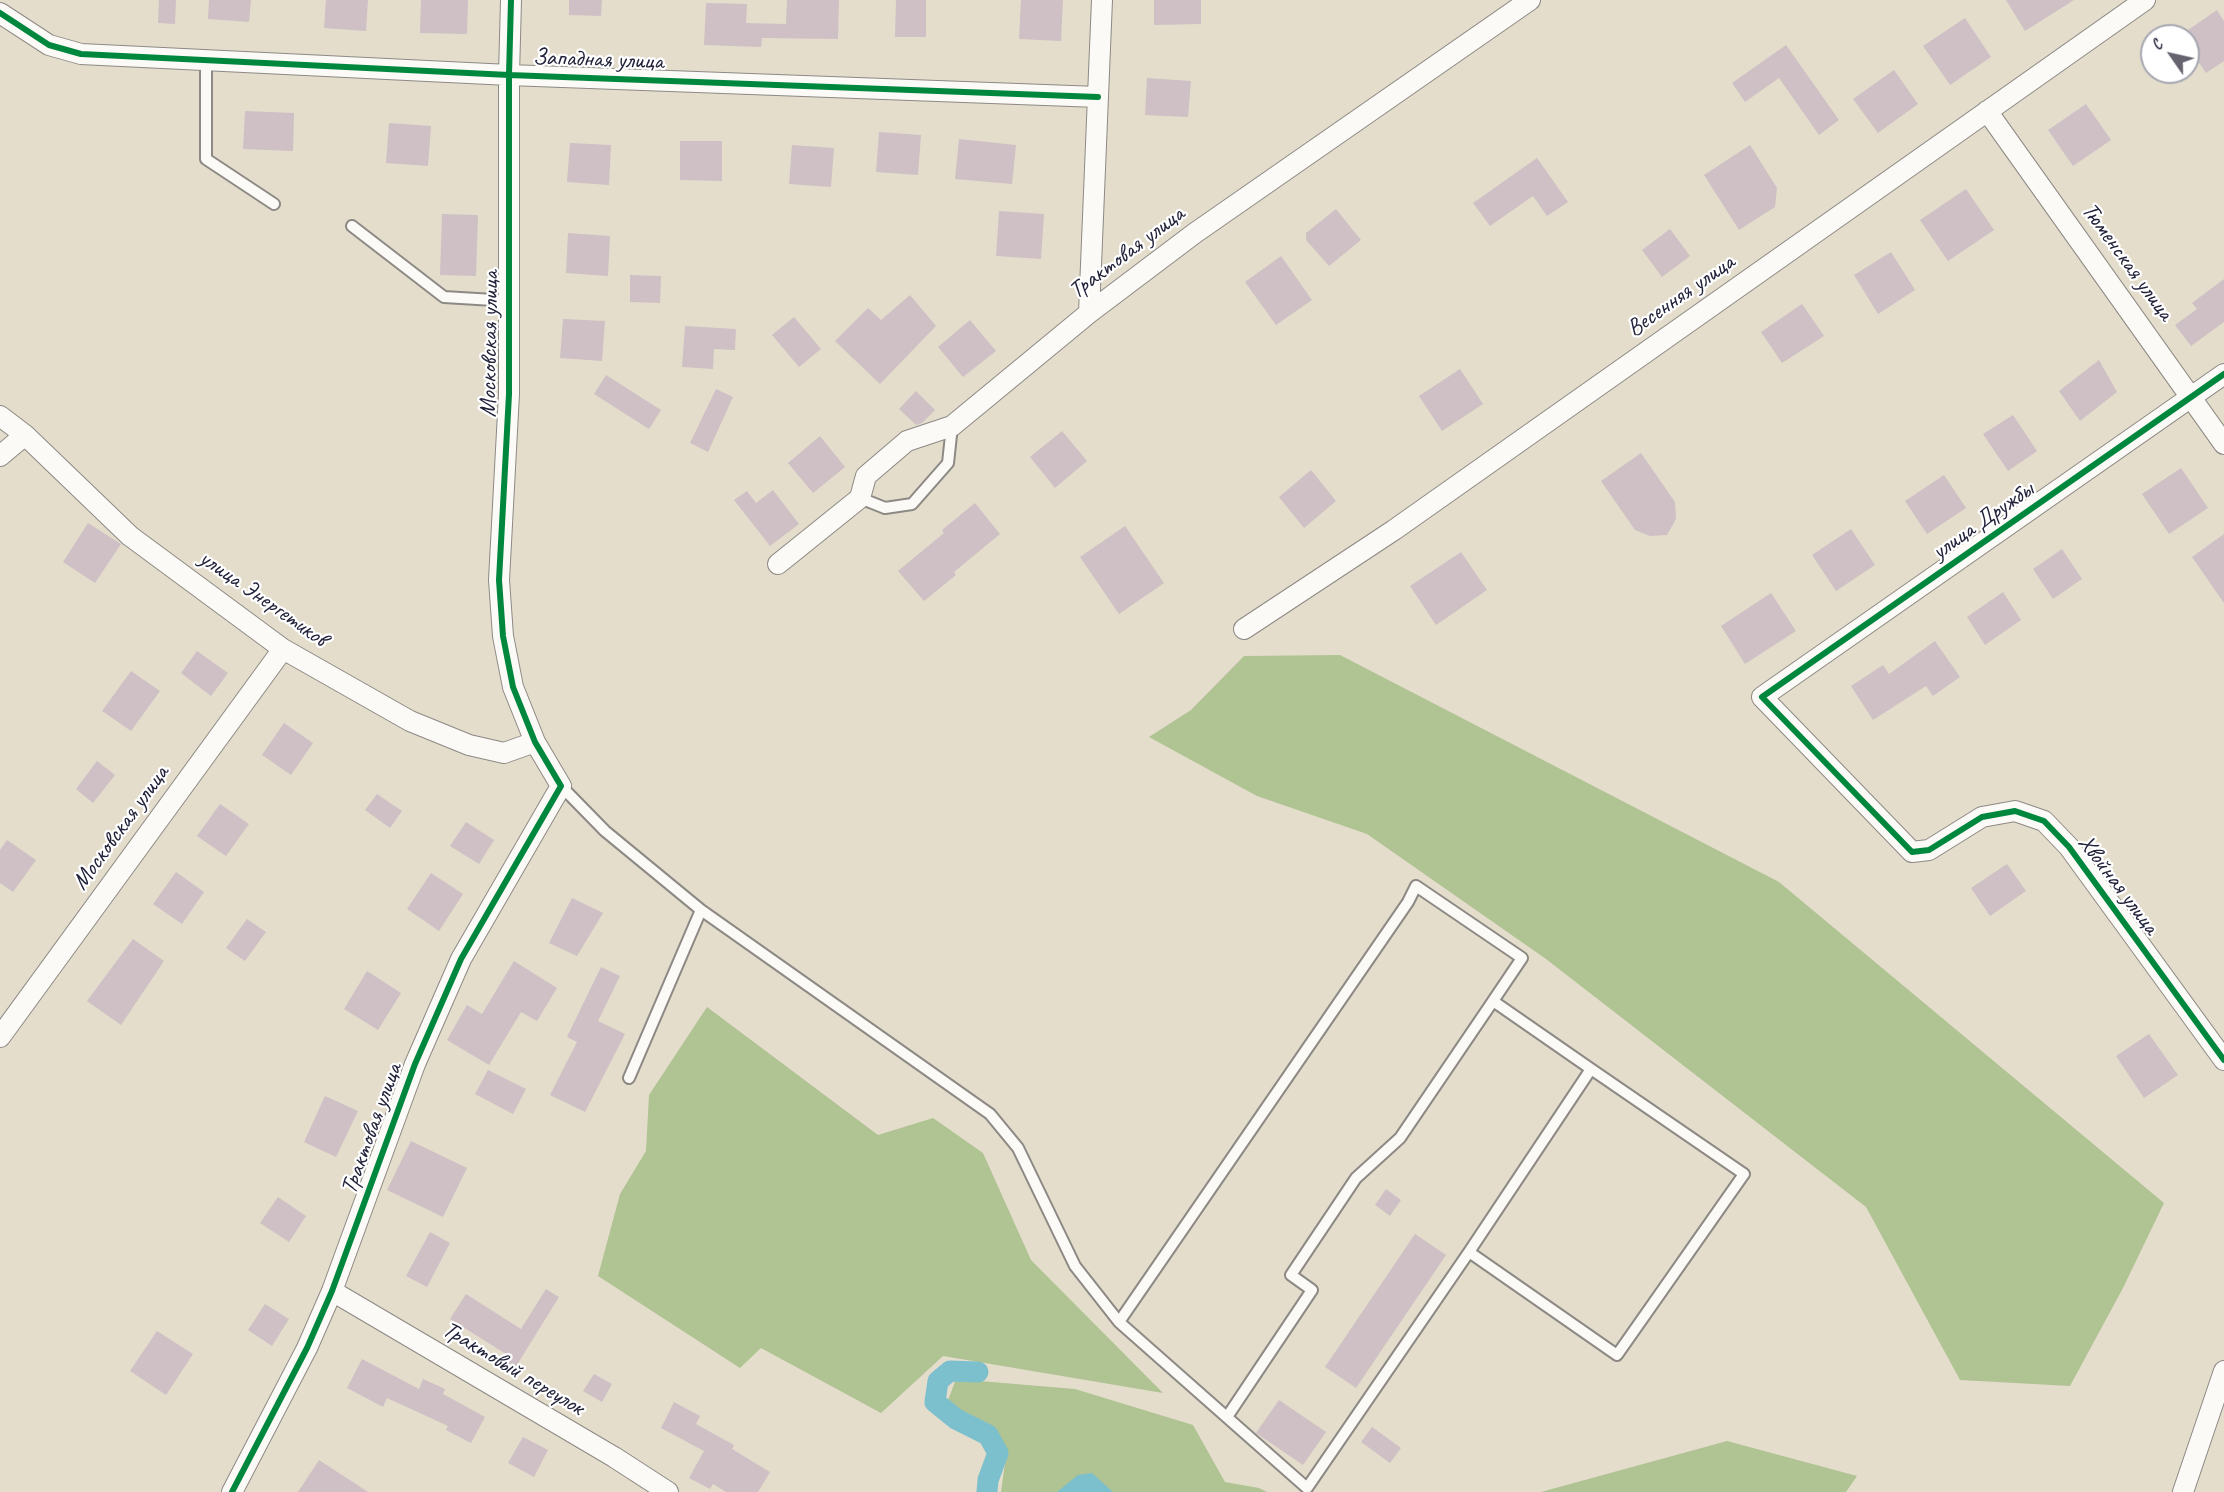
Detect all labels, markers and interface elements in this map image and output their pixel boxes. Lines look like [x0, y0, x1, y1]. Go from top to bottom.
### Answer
north arrow [2140, 24, 2200, 84]
text: С [2146, 36, 2167, 54]
street label: Западная улица [532, 43, 664, 77]
street label: Тюменская улица [2075, 197, 2179, 327]
street label: Трактовая улица [1064, 200, 1190, 306]
street label: Весенняя улица [1622, 248, 1740, 344]
street label: Московская улица [474, 270, 506, 418]
street label: улица Дружбы [1927, 475, 2039, 567]
street label: улица Энергетиков [193, 544, 333, 654]
street label: Московская улица [66, 760, 176, 896]
street label: Хвойная улица [2071, 830, 2165, 940]
street label: Трактовая улица [335, 1060, 409, 1198]
street label: Трактовый переулок [437, 1315, 589, 1423]

